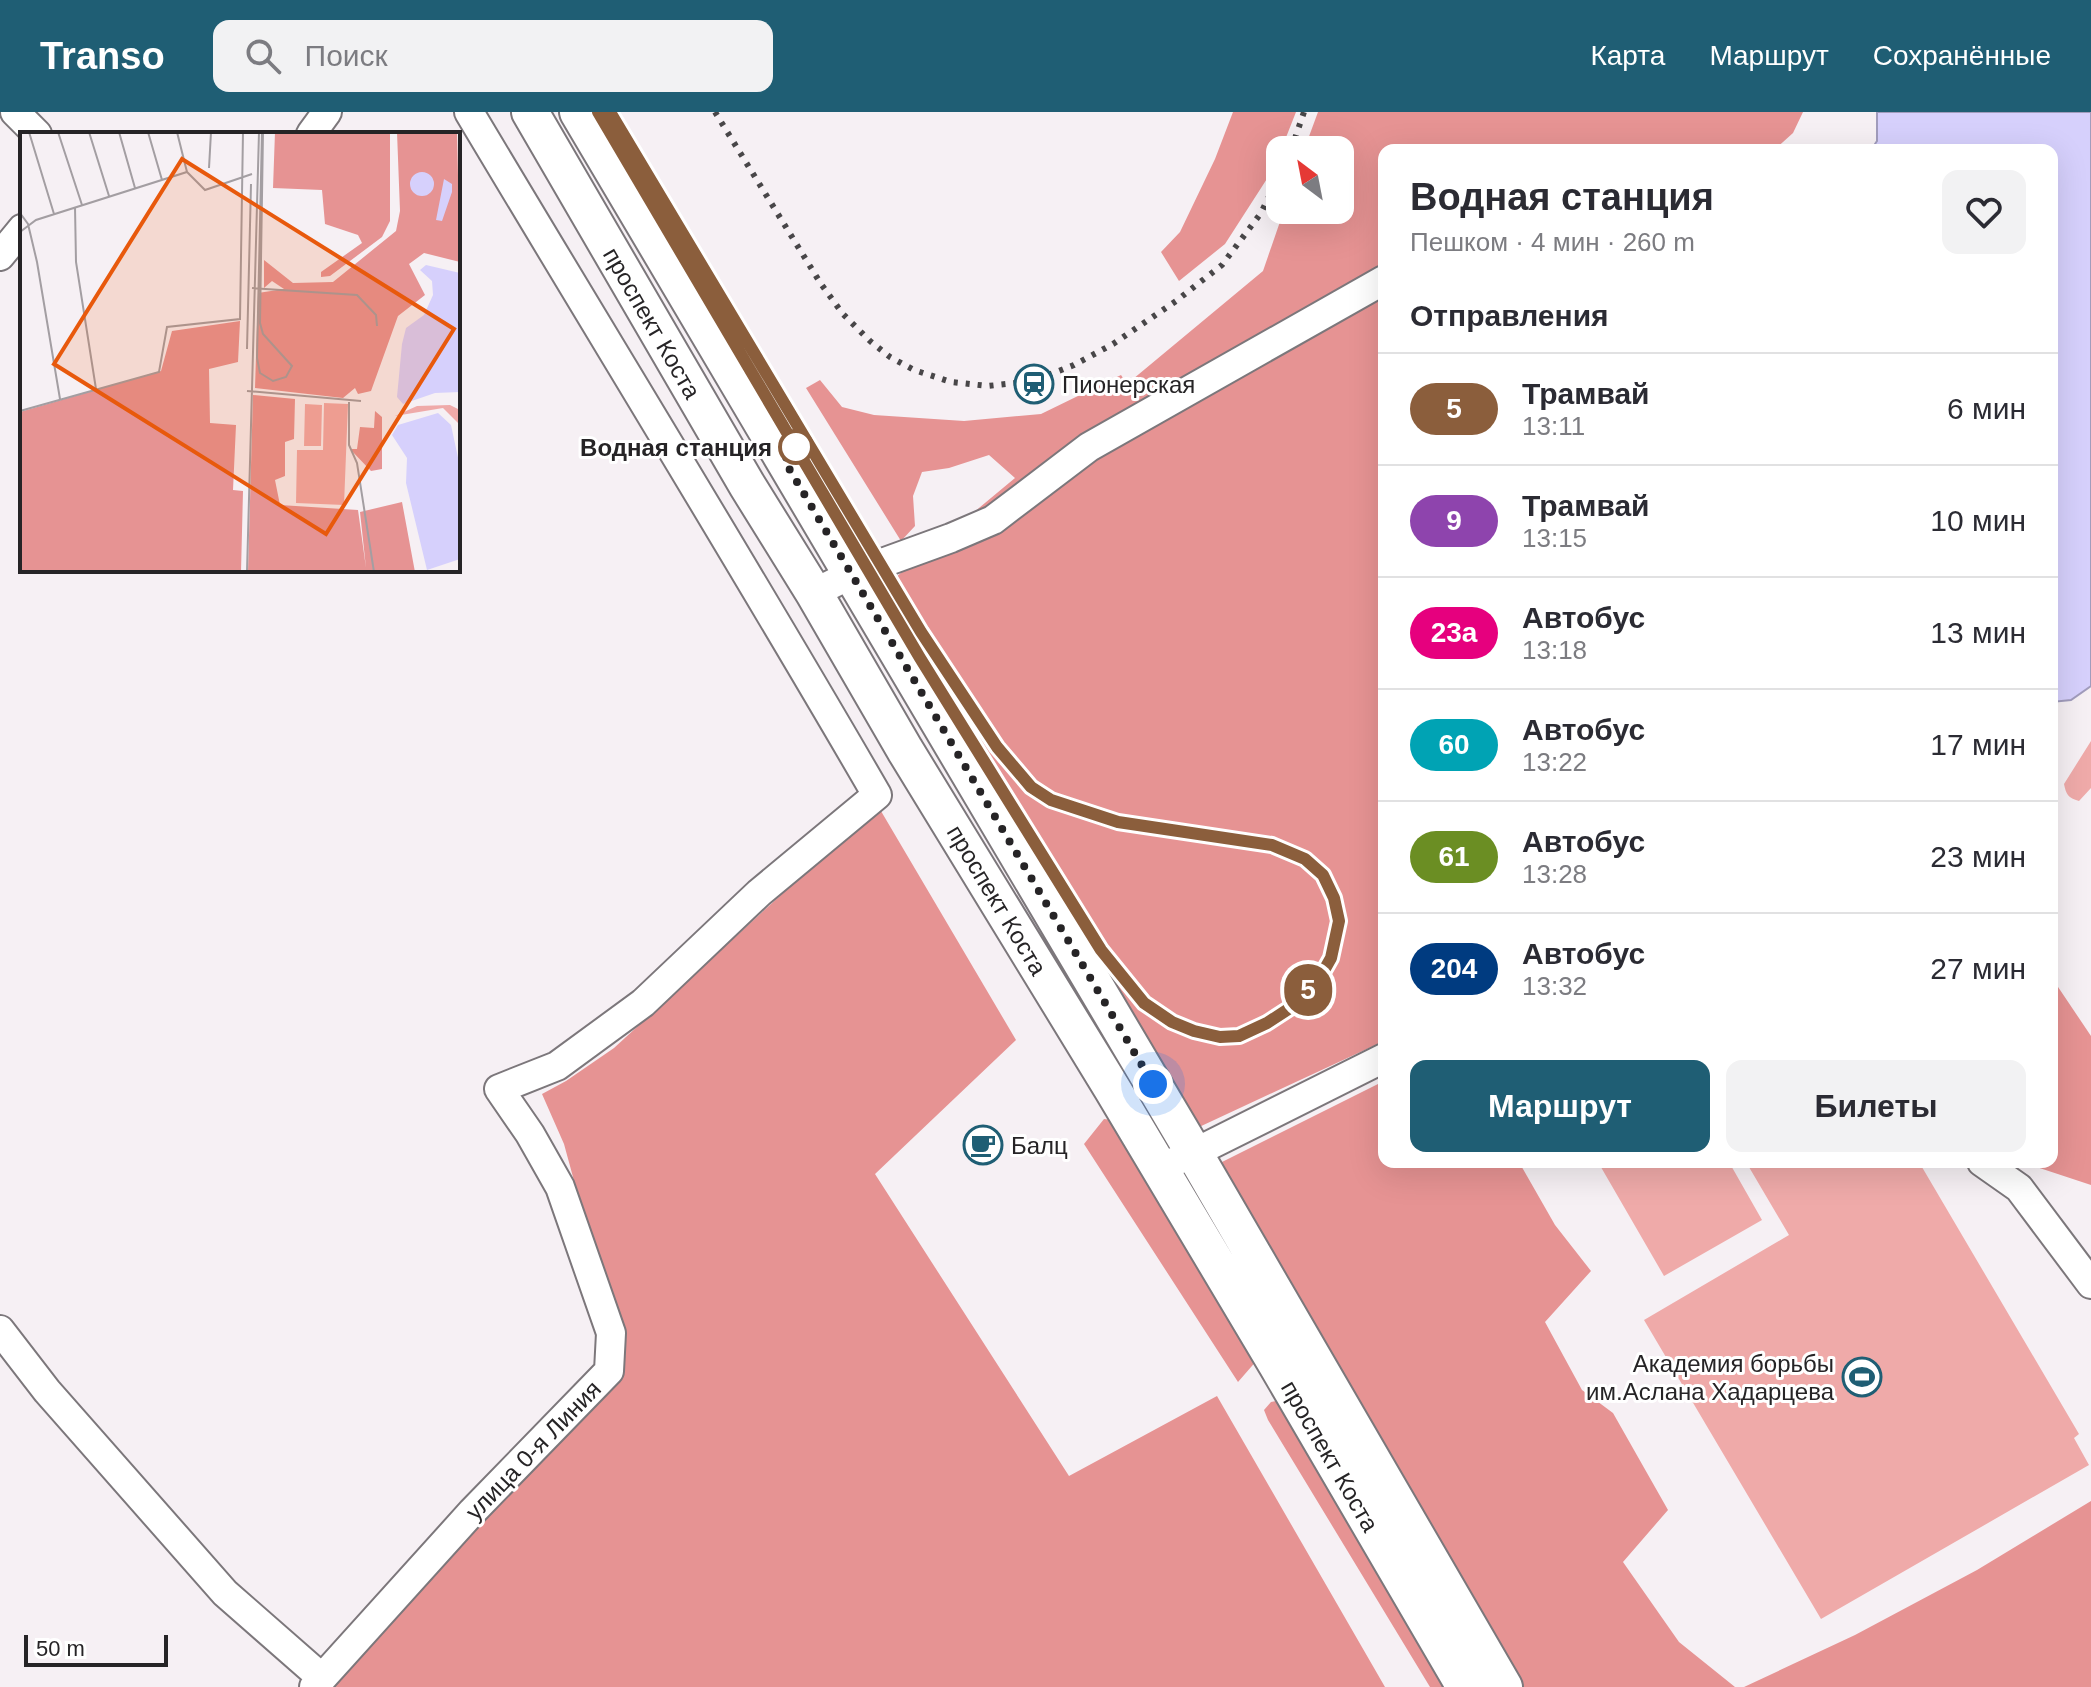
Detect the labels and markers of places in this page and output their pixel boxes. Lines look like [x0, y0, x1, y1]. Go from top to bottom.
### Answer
station icon: Пионерская [1013, 363, 1055, 405]
place label: Пионерская [1062, 371, 1195, 398]
marker: Водная станция [779, 430, 813, 464]
place label: Водная станция [580, 434, 772, 461]
cafe icon: Балц [962, 1124, 1004, 1166]
place label: Балц [1011, 1132, 1068, 1159]
place label: Академия борьбы им.Аслана Хадарцева [1586, 1350, 1835, 1405]
sports icon: Академия борьбы им.Аслана Хадарцева [1841, 1356, 1883, 1398]

